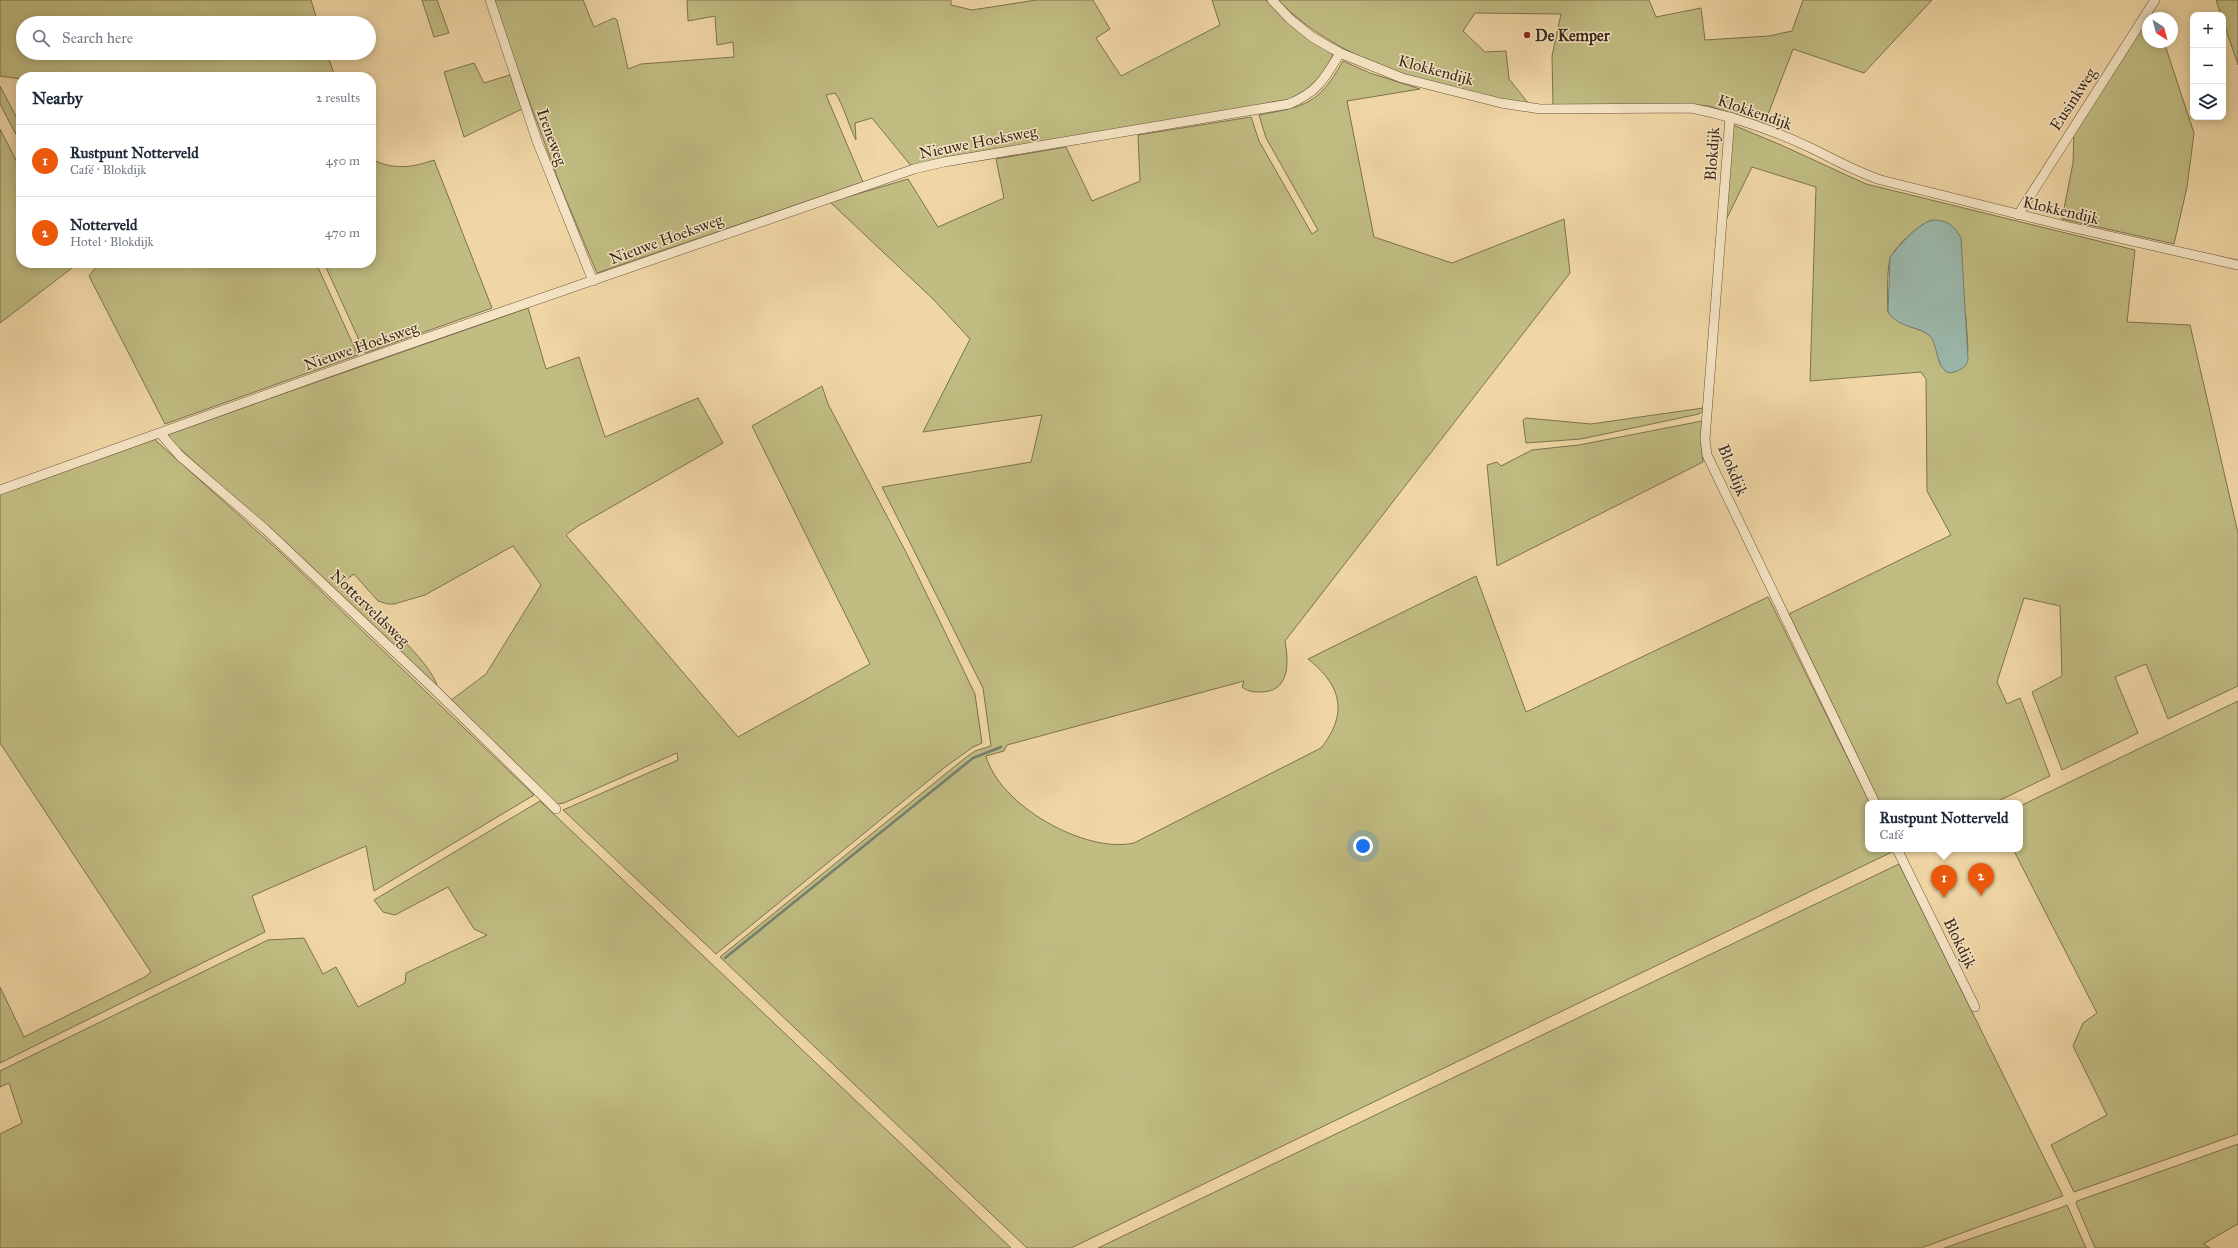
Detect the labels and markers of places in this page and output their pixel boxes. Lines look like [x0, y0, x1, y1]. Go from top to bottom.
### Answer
place label: De Kemper [1535, 26, 1611, 46]
marker: De Kemper [1522, 30, 1532, 40]
pin: 2 [1968, 863, 1994, 896]
pin: 1 [1931, 865, 1957, 898]

